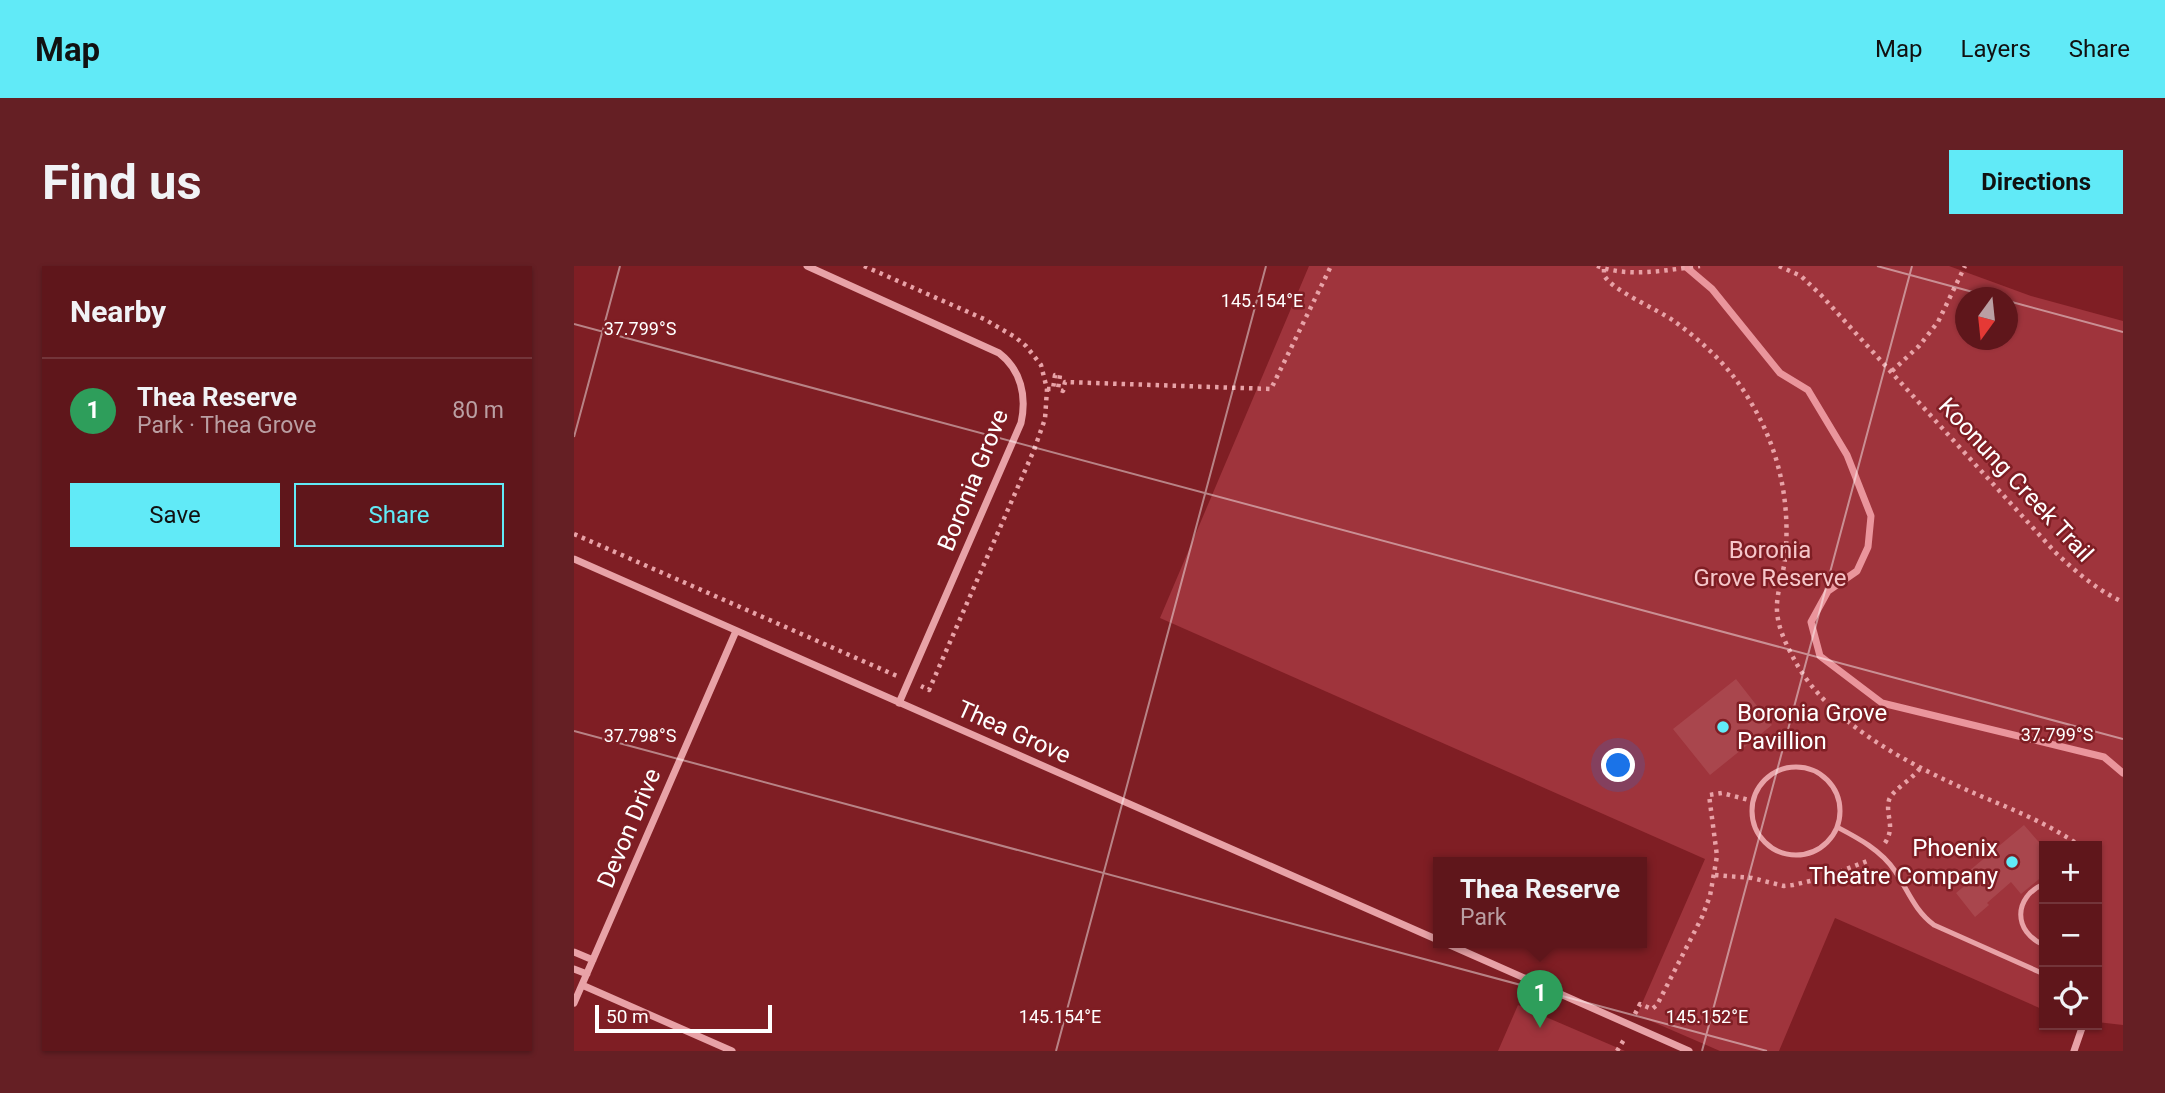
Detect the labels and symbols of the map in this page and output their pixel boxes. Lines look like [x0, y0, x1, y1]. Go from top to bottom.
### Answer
north arrow [1955, 287, 2018, 350]
text: 145.154°E [1221, 290, 1303, 311]
text: 37.799°S [604, 318, 677, 339]
street label: Koonung Creek Trail [1933, 392, 2099, 568]
street label: Boronia Grove [932, 405, 1014, 555]
park label: Boronia Grove Reserve [1693, 536, 1847, 592]
street label: Thea Grove [953, 695, 1075, 769]
place label: Boronia Grove Pavillion [1737, 699, 1887, 755]
marker: Boronia Grove Pavillion [1715, 719, 1731, 735]
text: 37.799°S [2021, 724, 2094, 745]
text: 37.798°S [604, 725, 677, 746]
your location [1601, 748, 1635, 782]
street label: Devon Drive [591, 764, 667, 892]
place label: Phoenix Theatre Company [1809, 834, 1999, 890]
marker: Phoenix Theatre Company [2004, 854, 2020, 870]
pin: 1 [1517, 970, 1563, 1028]
scale bar [595, 1002, 772, 1034]
text: 145.154°E [1019, 1006, 1101, 1027]
text: 145.152°E [1666, 1006, 1748, 1027]

